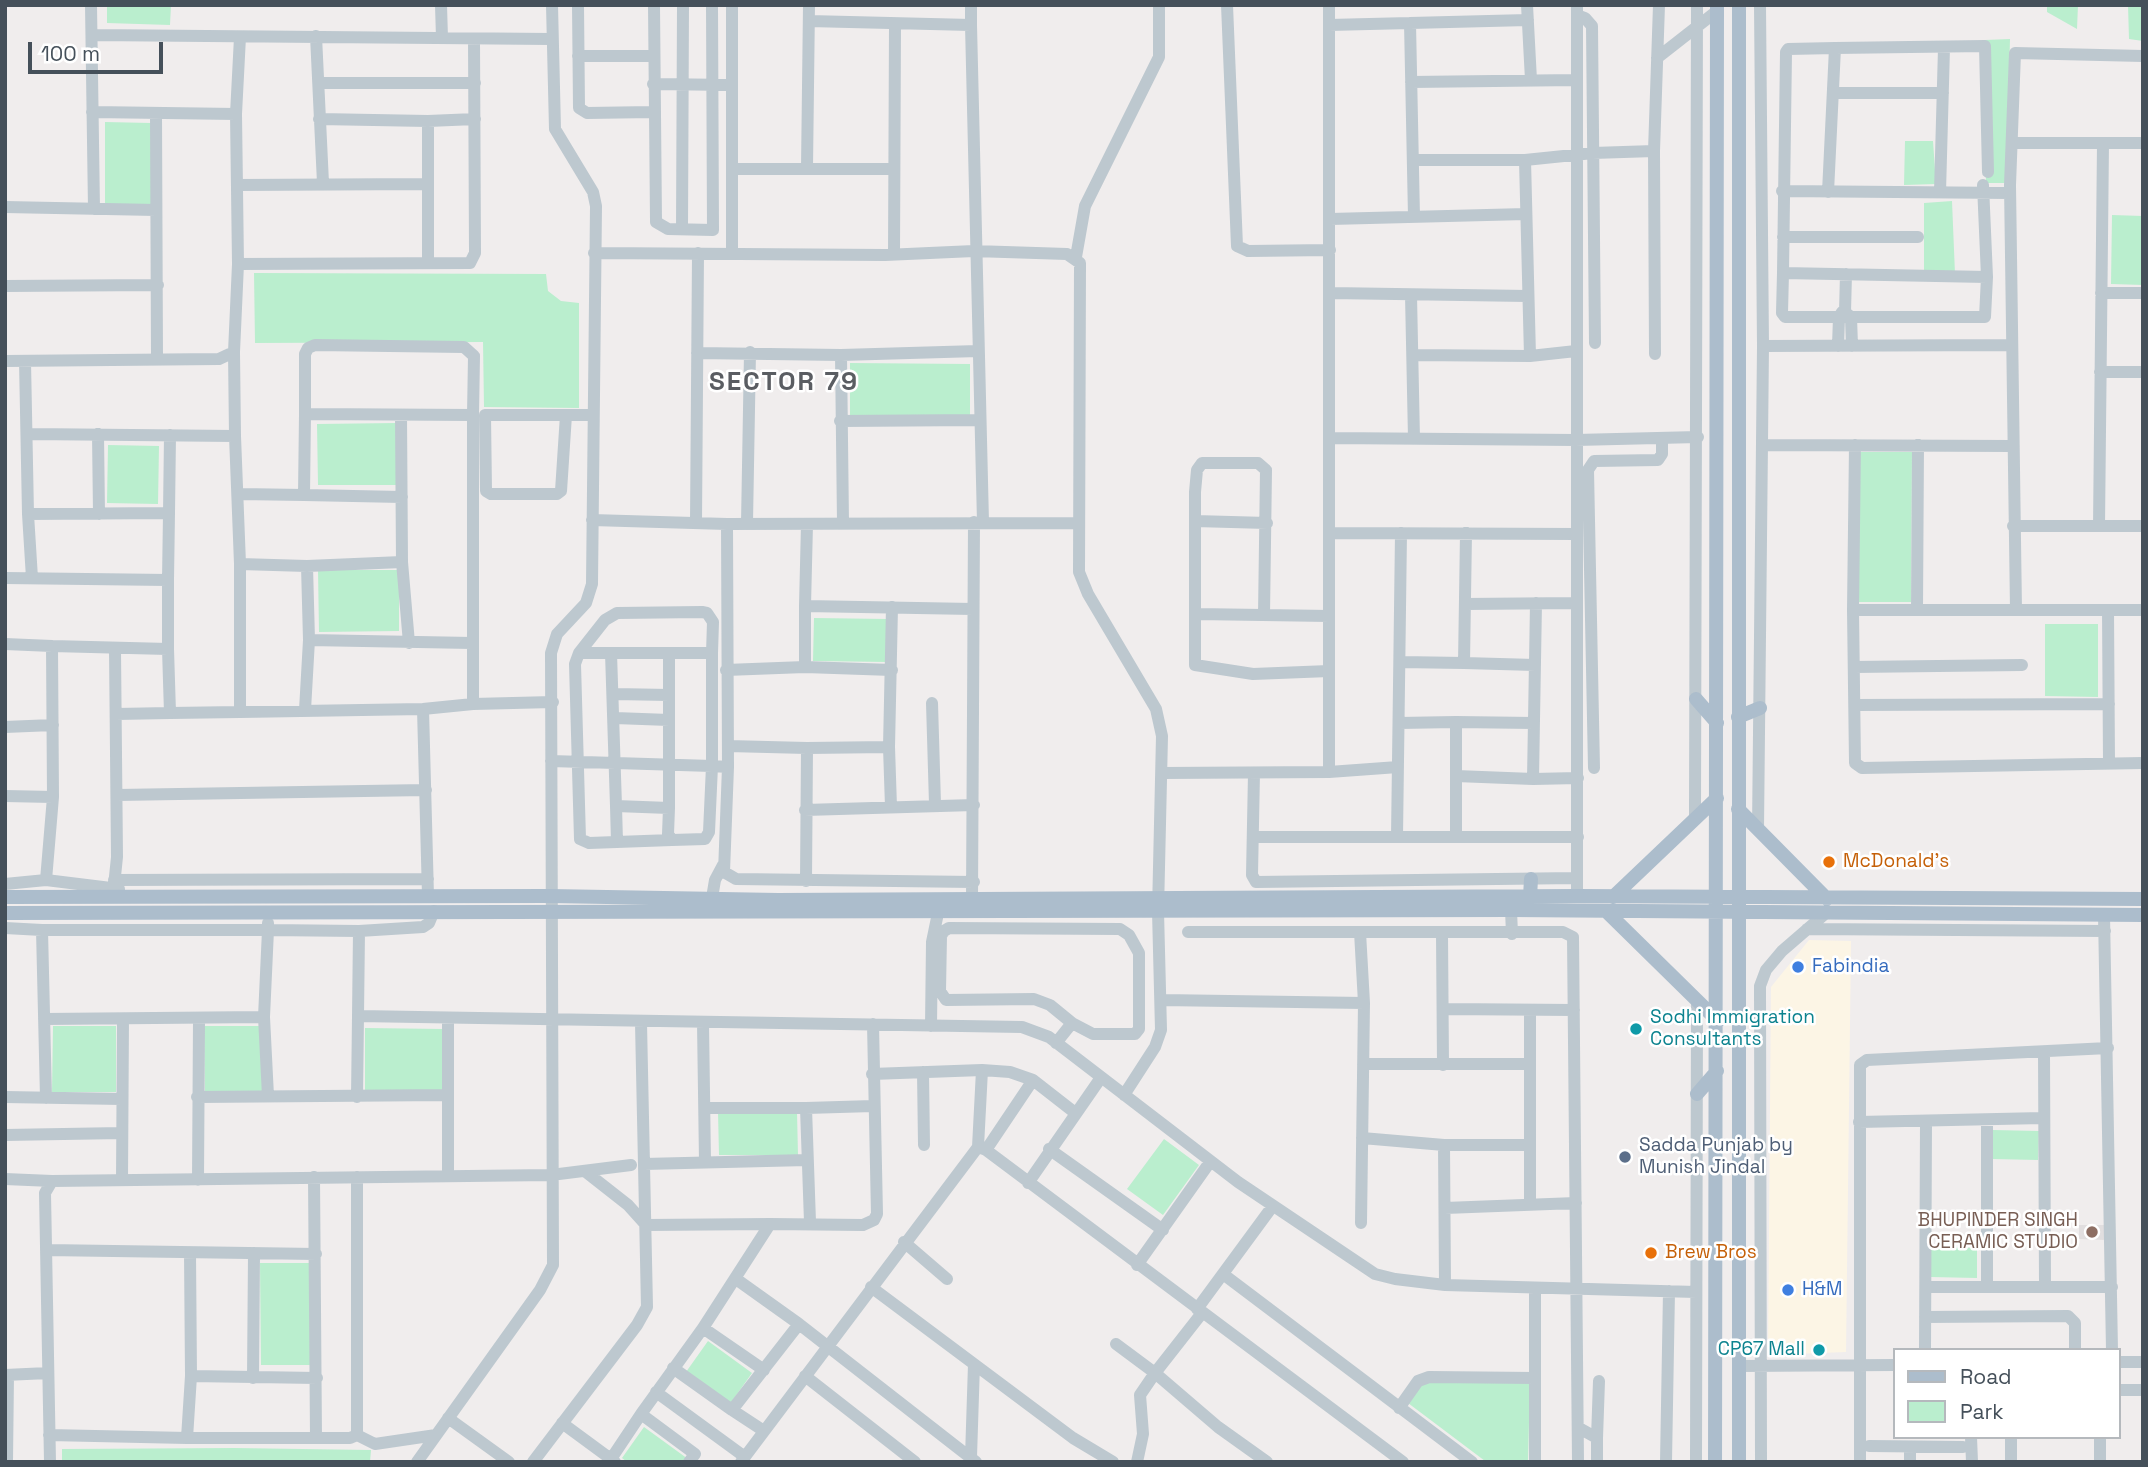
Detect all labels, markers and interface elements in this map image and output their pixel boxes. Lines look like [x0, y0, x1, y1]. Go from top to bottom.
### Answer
scale bar [32, 28, 166, 72]
text: 100 m [41, 40, 100, 67]
district label: SECTOR 79 [710, 367, 858, 399]
place label: McDonald's [1843, 851, 1949, 873]
marker: McDonald's [1821, 854, 1837, 870]
place label: Fabindia [1812, 956, 1889, 978]
marker: Fabindia [1790, 959, 1806, 975]
place label: Sodhi Immigration Consultants [1650, 1007, 1815, 1051]
marker: Sodhi Immigration Consultants [1628, 1021, 1644, 1037]
place label: Sadda Punjab by Munish Jindal [1639, 1135, 1793, 1179]
marker: Sadda Punjab by Munish Jindal [1617, 1149, 1633, 1165]
place label: BHUPINDER SINGH CERAMIC STUDIO [1918, 1210, 2078, 1254]
marker: BHUPINDER SINGH CERAMIC STUDIO [2084, 1224, 2100, 1240]
place label: Brew Bros [1665, 1242, 1757, 1264]
marker: Brew Bros [1643, 1245, 1659, 1261]
place label: H&M [1802, 1279, 1842, 1301]
marker: H&M [1780, 1282, 1796, 1298]
place label: CP67 Mall [1718, 1339, 1805, 1361]
marker: CP67 Mall [1811, 1342, 1827, 1358]
legend [1892, 1348, 2120, 1439]
text: Road [1960, 1363, 2012, 1390]
text: Park [1960, 1398, 2004, 1425]

